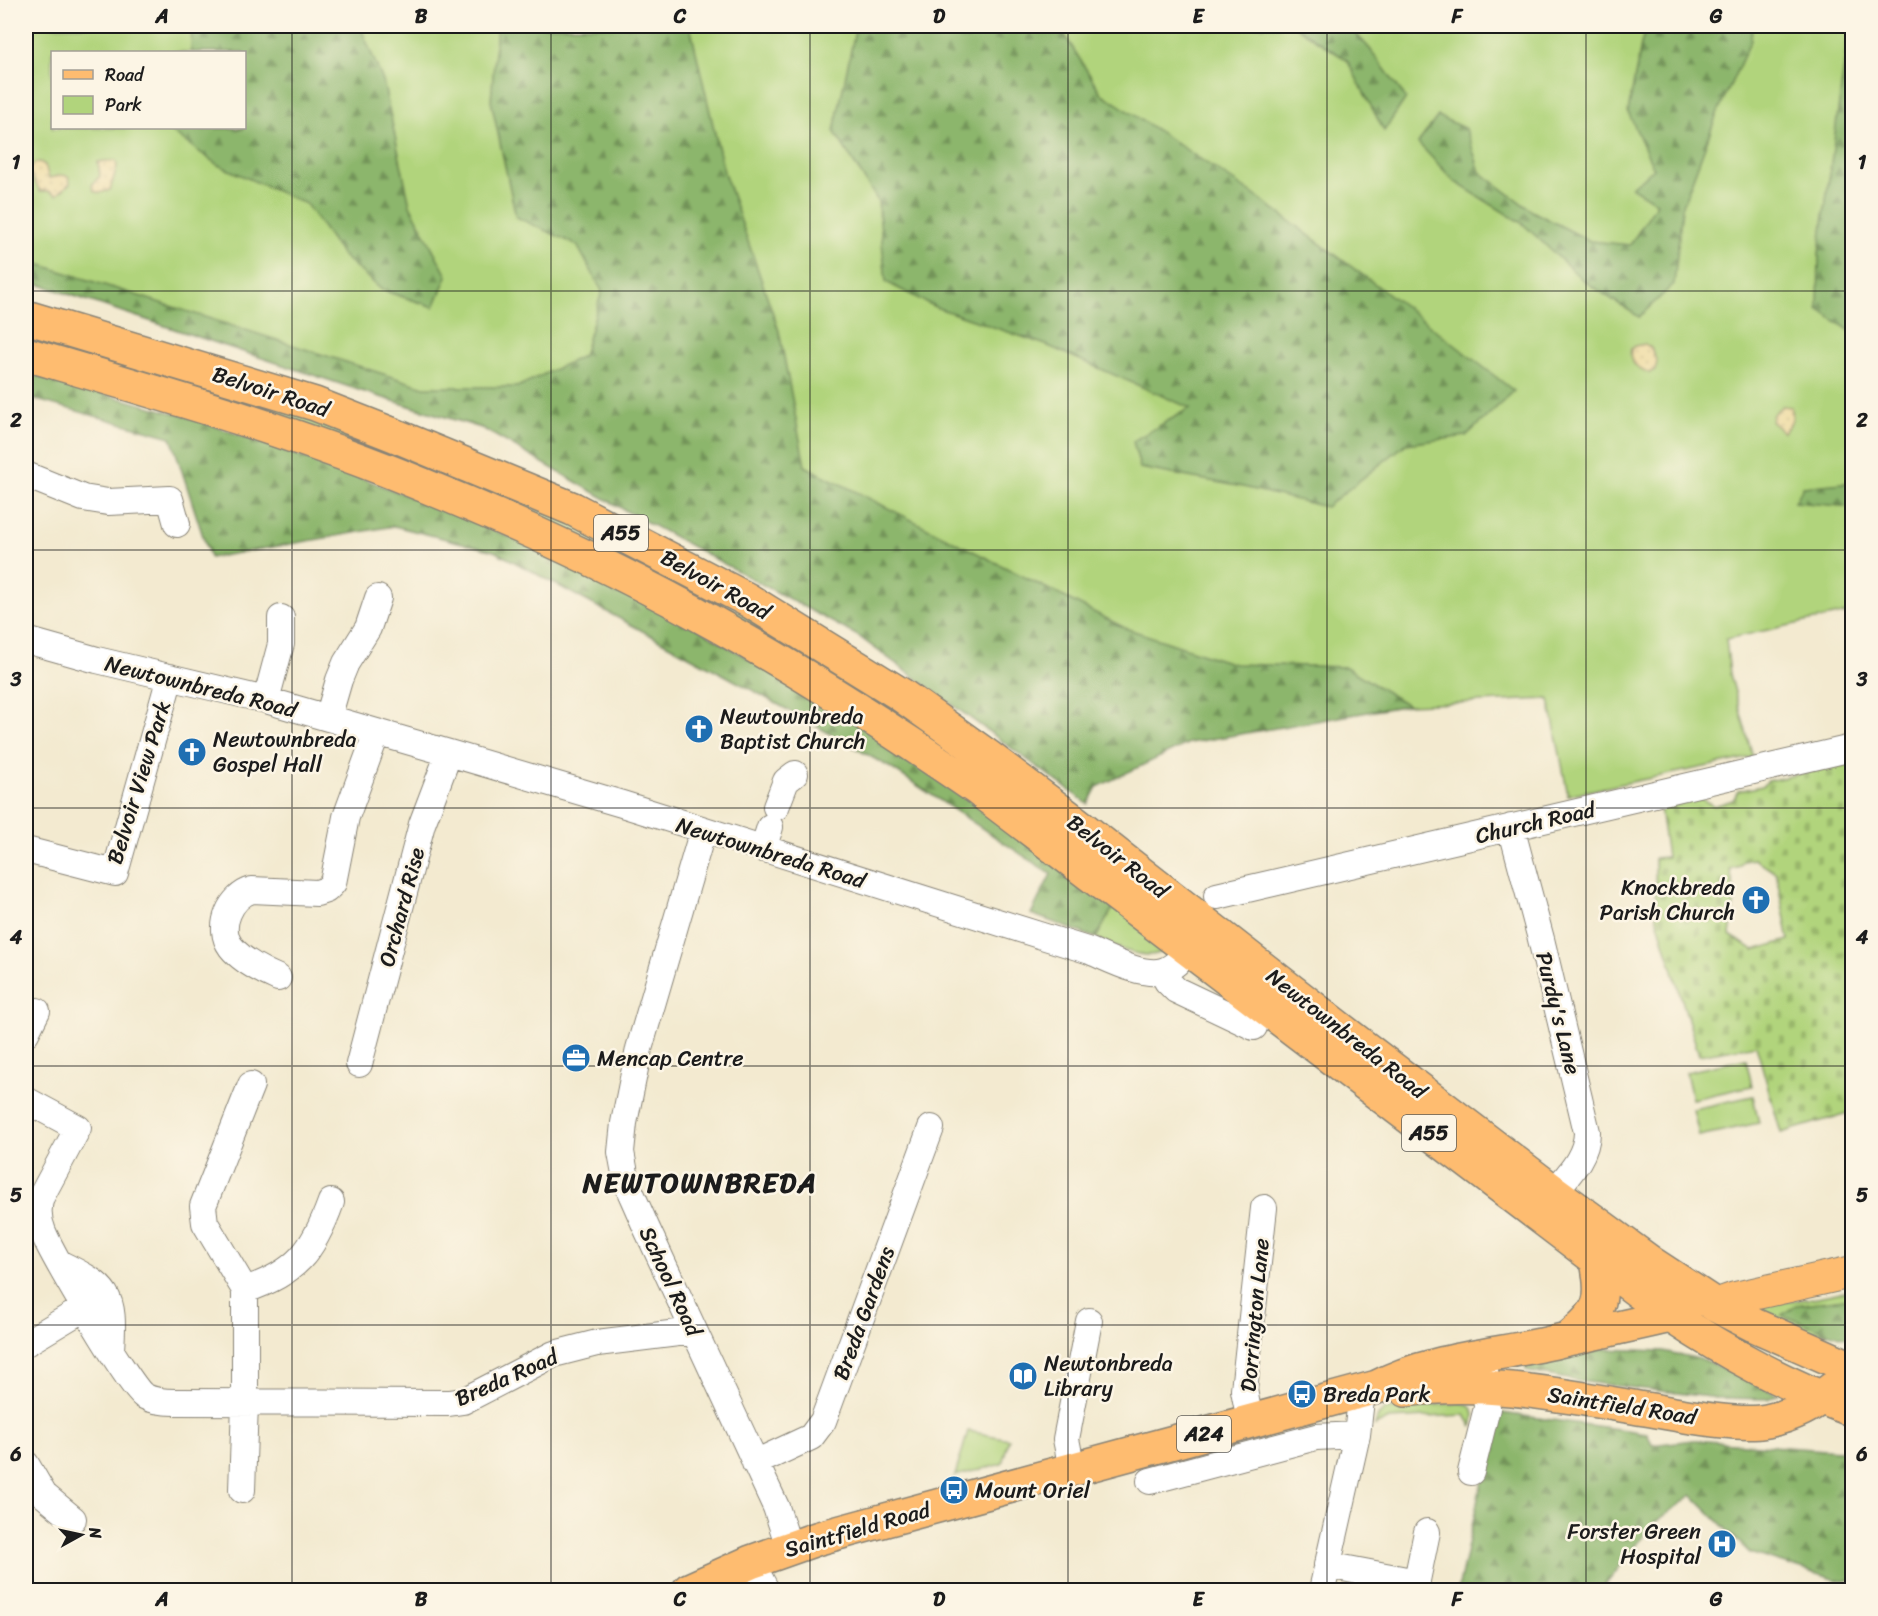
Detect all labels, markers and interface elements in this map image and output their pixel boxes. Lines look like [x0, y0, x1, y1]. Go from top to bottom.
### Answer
text: A [154, 0, 169, 34]
text: B [415, 0, 428, 34]
text: C [673, 0, 687, 34]
text: D [933, 0, 946, 34]
text: E [1192, 0, 1205, 34]
text: F [1451, 0, 1464, 34]
text: G [1709, 0, 1723, 34]
legend [51, 51, 246, 129]
text: Road [105, 59, 145, 91]
text: Park [105, 89, 142, 121]
text: 1 [12, 145, 21, 180]
text: 1 [1858, 145, 1867, 180]
street label: Belvoir Road [207, 354, 336, 429]
text: 2 [9, 403, 22, 438]
text: 2 [1855, 403, 1868, 438]
road number: A55 [594, 515, 648, 551]
street label: Belvoir Road [653, 538, 779, 631]
street label: Newtownbreda Road [101, 644, 302, 730]
text: 3 [10, 662, 22, 697]
text: 3 [1856, 662, 1868, 697]
street label: Belvoir View Park [95, 695, 182, 869]
place label: Newtownbreda Baptist Church [720, 697, 865, 761]
church icon: Newtownbreda Baptist Church [683, 713, 715, 745]
place label: Newtownbreda Gospel Hall [213, 720, 357, 784]
church icon: Newtownbreda Gospel Hall [176, 736, 208, 768]
street label: Church Road [1472, 790, 1600, 855]
street label: Belvoir Road [1058, 804, 1178, 910]
street label: Newtownbreda Road [671, 805, 872, 900]
street label: Orchard Rise [367, 843, 436, 971]
place label: Knockbreda Parish Church [1600, 868, 1735, 932]
church icon: Knockbreda Parish Church [1740, 884, 1772, 916]
text: 4 [9, 920, 23, 955]
text: 4 [1855, 920, 1869, 955]
street label: Purdy's Lane [1524, 948, 1593, 1079]
street label: Newtownbreda Road [1257, 958, 1437, 1110]
place label: Mencap Centre [597, 1039, 744, 1078]
office icon: Mencap Centre [560, 1042, 592, 1074]
road number: A55 [1402, 1115, 1456, 1151]
district label: NEWTOWNBREDA [582, 1158, 817, 1207]
text: 5 [10, 1178, 22, 1213]
text: 5 [1856, 1178, 1868, 1213]
street label: School Road [628, 1220, 714, 1344]
street label: Dorrington Lane [1228, 1237, 1281, 1393]
street label: Breda Gardens [821, 1241, 906, 1386]
street label: Breda Road [448, 1337, 565, 1418]
place label: Newtonbreda Library [1044, 1344, 1173, 1408]
library icon: Newtonbreda Library [1007, 1360, 1039, 1392]
street label: Saintfield Road [1545, 1374, 1700, 1437]
place label: Breda Park [1323, 1375, 1431, 1414]
bus stop icon: Breda Park [1286, 1378, 1318, 1410]
road number: A24 [1177, 1416, 1231, 1452]
text: 6 [9, 1437, 22, 1472]
text: 6 [1855, 1437, 1868, 1472]
place label: Mount Oriel [975, 1471, 1091, 1510]
bus stop icon: Mount Oriel [938, 1474, 970, 1506]
street label: Saintfield Road [780, 1490, 936, 1569]
north arrow [51, 1505, 111, 1565]
place label: Forster Green Hospital [1567, 1512, 1702, 1576]
text: N [80, 1524, 111, 1541]
hospital icon: Forster Green Hospital [1706, 1528, 1738, 1560]
text: A [154, 1582, 169, 1616]
text: B [415, 1582, 428, 1616]
text: C [673, 1582, 687, 1616]
text: D [933, 1582, 946, 1616]
text: E [1192, 1582, 1205, 1616]
text: F [1451, 1582, 1464, 1616]
text: G [1709, 1582, 1723, 1616]

